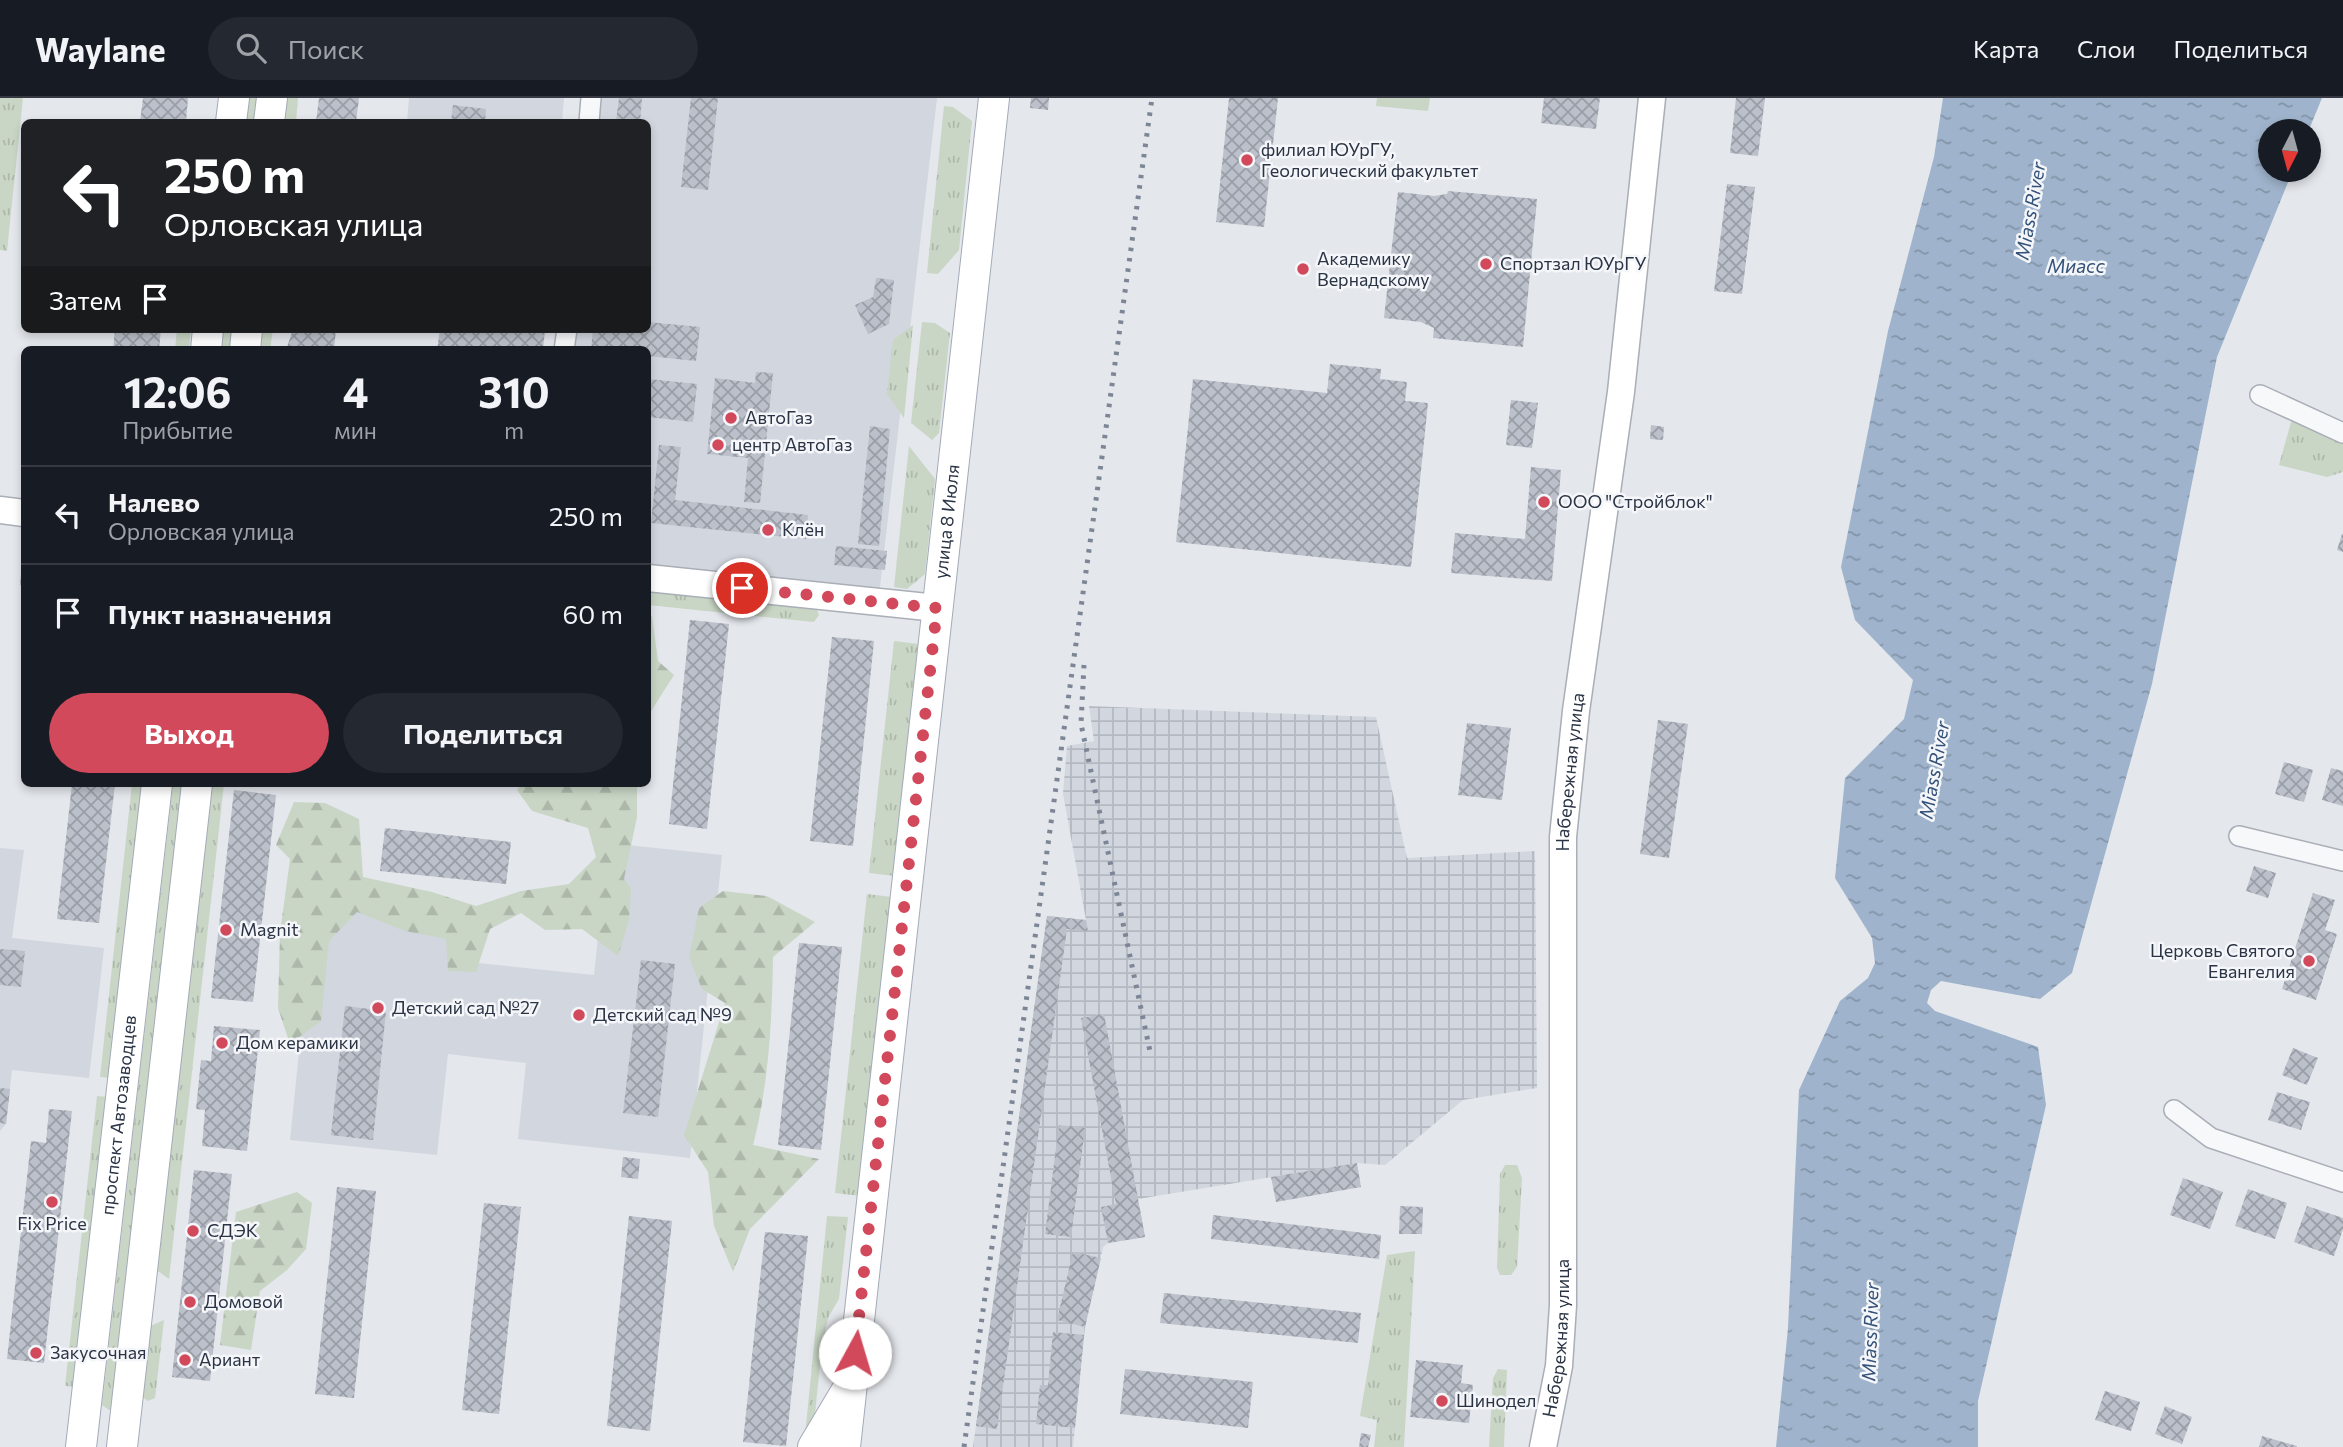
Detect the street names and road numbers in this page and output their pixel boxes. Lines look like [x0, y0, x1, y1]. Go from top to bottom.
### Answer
street label: улица 8 Июля [929, 463, 963, 580]
street label: Набережная улица [1551, 691, 1588, 851]
street label: проспект Автозаводцев [96, 1014, 140, 1216]
street label: Набережная улица [1537, 1259, 1573, 1419]

